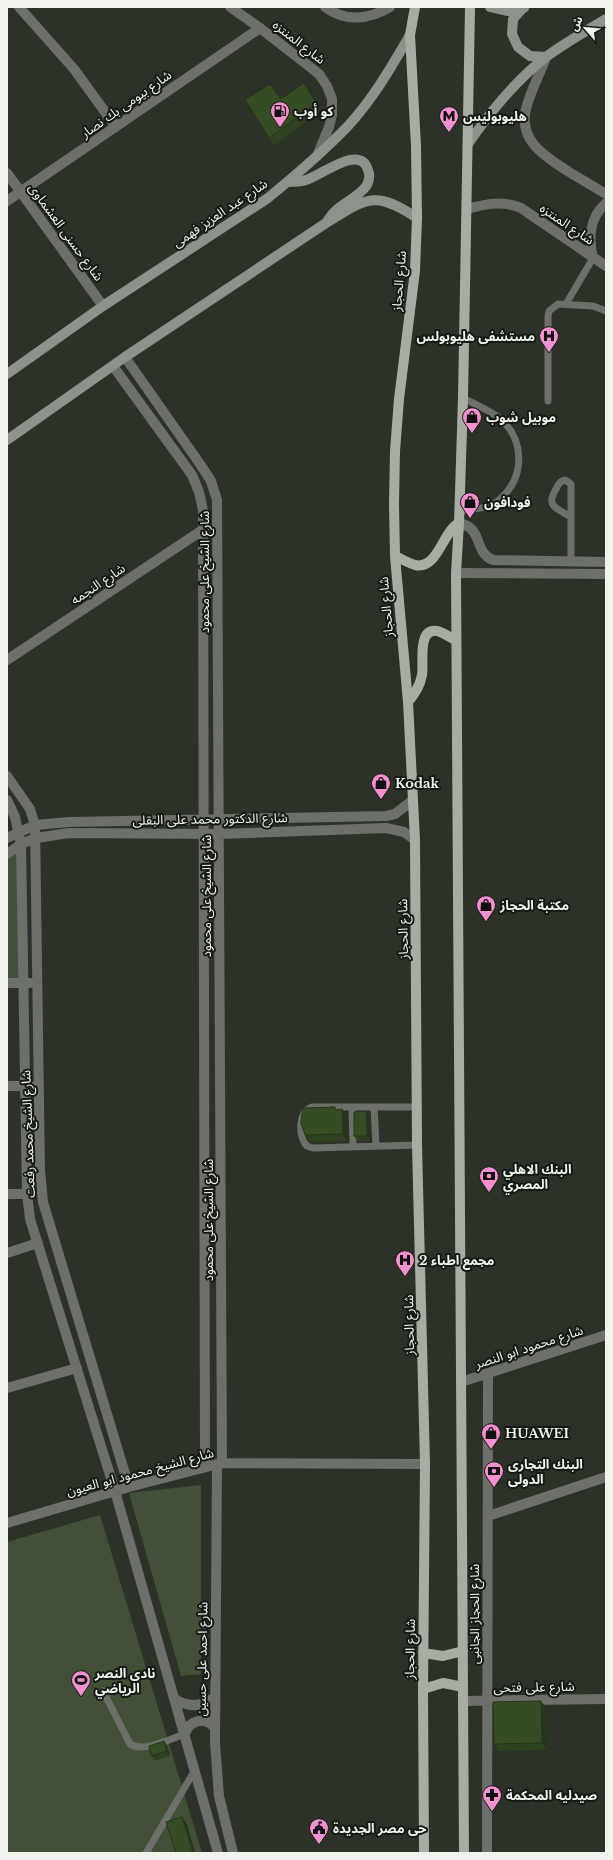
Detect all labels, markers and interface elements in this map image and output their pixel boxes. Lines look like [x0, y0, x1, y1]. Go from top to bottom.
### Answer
north arrow [565, 8, 605, 48]
text: ش [566, 14, 586, 33]
street label: شارع المنتزه [268, 16, 329, 69]
street label: شارع بيومى بك نصار [76, 66, 176, 144]
fuel station icon: كو أوب [269, 100, 291, 128]
place label: كو أوب [294, 103, 334, 120]
metro station icon: هليوبوليس [438, 105, 460, 133]
place label: هليوبوليس [463, 108, 527, 125]
street label: شارع عبد العزيز فهمى [169, 175, 272, 253]
street label: شارع حسنى العشماوى [23, 180, 107, 285]
street label: شارع المنتزه [535, 200, 598, 250]
street label: شارع الحجاز [388, 250, 412, 313]
hospital icon: مستشفى هليوبولس [538, 325, 560, 353]
place label: مستشفى هليوبولس [416, 328, 535, 345]
shop icon: موبيل شوب [461, 406, 483, 434]
place label: موبيل شوب [486, 409, 556, 426]
shop icon: فودافون [459, 491, 481, 519]
place label: فودافون [484, 494, 531, 511]
street label: شارع الشيخ على محمود [196, 511, 215, 633]
street label: شارع النجمه [67, 560, 130, 610]
street label: شارع الحجاز [375, 576, 399, 639]
shop icon: Kodak [370, 772, 392, 800]
place label: Kodak [395, 775, 439, 792]
street label: شارع الدكتور محمد على البقلى [132, 809, 288, 831]
street label: شارع الشيخ على محمود [198, 835, 217, 957]
shop icon: مكتبة الحجاز [475, 894, 497, 922]
place label: مكتبة الحجاز [499, 897, 569, 914]
street label: شارع الحجاز [394, 898, 414, 960]
street label: شارع الشيخ محمد رفعت [17, 1070, 41, 1198]
street label: شارع الشيخ على محمود [200, 1159, 219, 1281]
place label: البنك الاهلي المصري [503, 1161, 571, 1195]
bank icon: البنك الاهلي المصري [478, 1165, 500, 1193]
hospital icon: مجمع اطباء 2 [394, 1249, 416, 1277]
place label: مجمع اطباء 2 [419, 1252, 494, 1270]
street label: شارع الحجاز [400, 1294, 420, 1356]
street label: شارع محمود ابو النصر [472, 1322, 586, 1375]
shop icon: HUAWEI [480, 1422, 502, 1450]
place label: HUAWEI [505, 1425, 570, 1442]
street label: شارع الشيخ محمود ابو العيون [64, 1444, 216, 1502]
place label: البنك التجارى الدولى [508, 1456, 583, 1488]
bank icon: البنك التجارى الدولى [483, 1460, 505, 1488]
street label: شارع الحجاز الجانبى [466, 1564, 485, 1664]
street label: شارع احمد على حسين [192, 1601, 213, 1717]
street label: شارع الحجاز [401, 1619, 421, 1681]
place label: نادي النصر الرياضي [94, 1665, 155, 1699]
sports icon: نادي النصر الرياضي [70, 1669, 92, 1697]
street label: شارع على فتحى [493, 1678, 575, 1698]
pharmacy icon: صيدليه المحكمة [481, 1784, 503, 1812]
place label: صيدليه المحكمة [506, 1787, 598, 1804]
public building icon: حى مصر الجديدة [308, 1817, 330, 1845]
place label: حى مصر الجديدة [333, 1820, 427, 1837]

